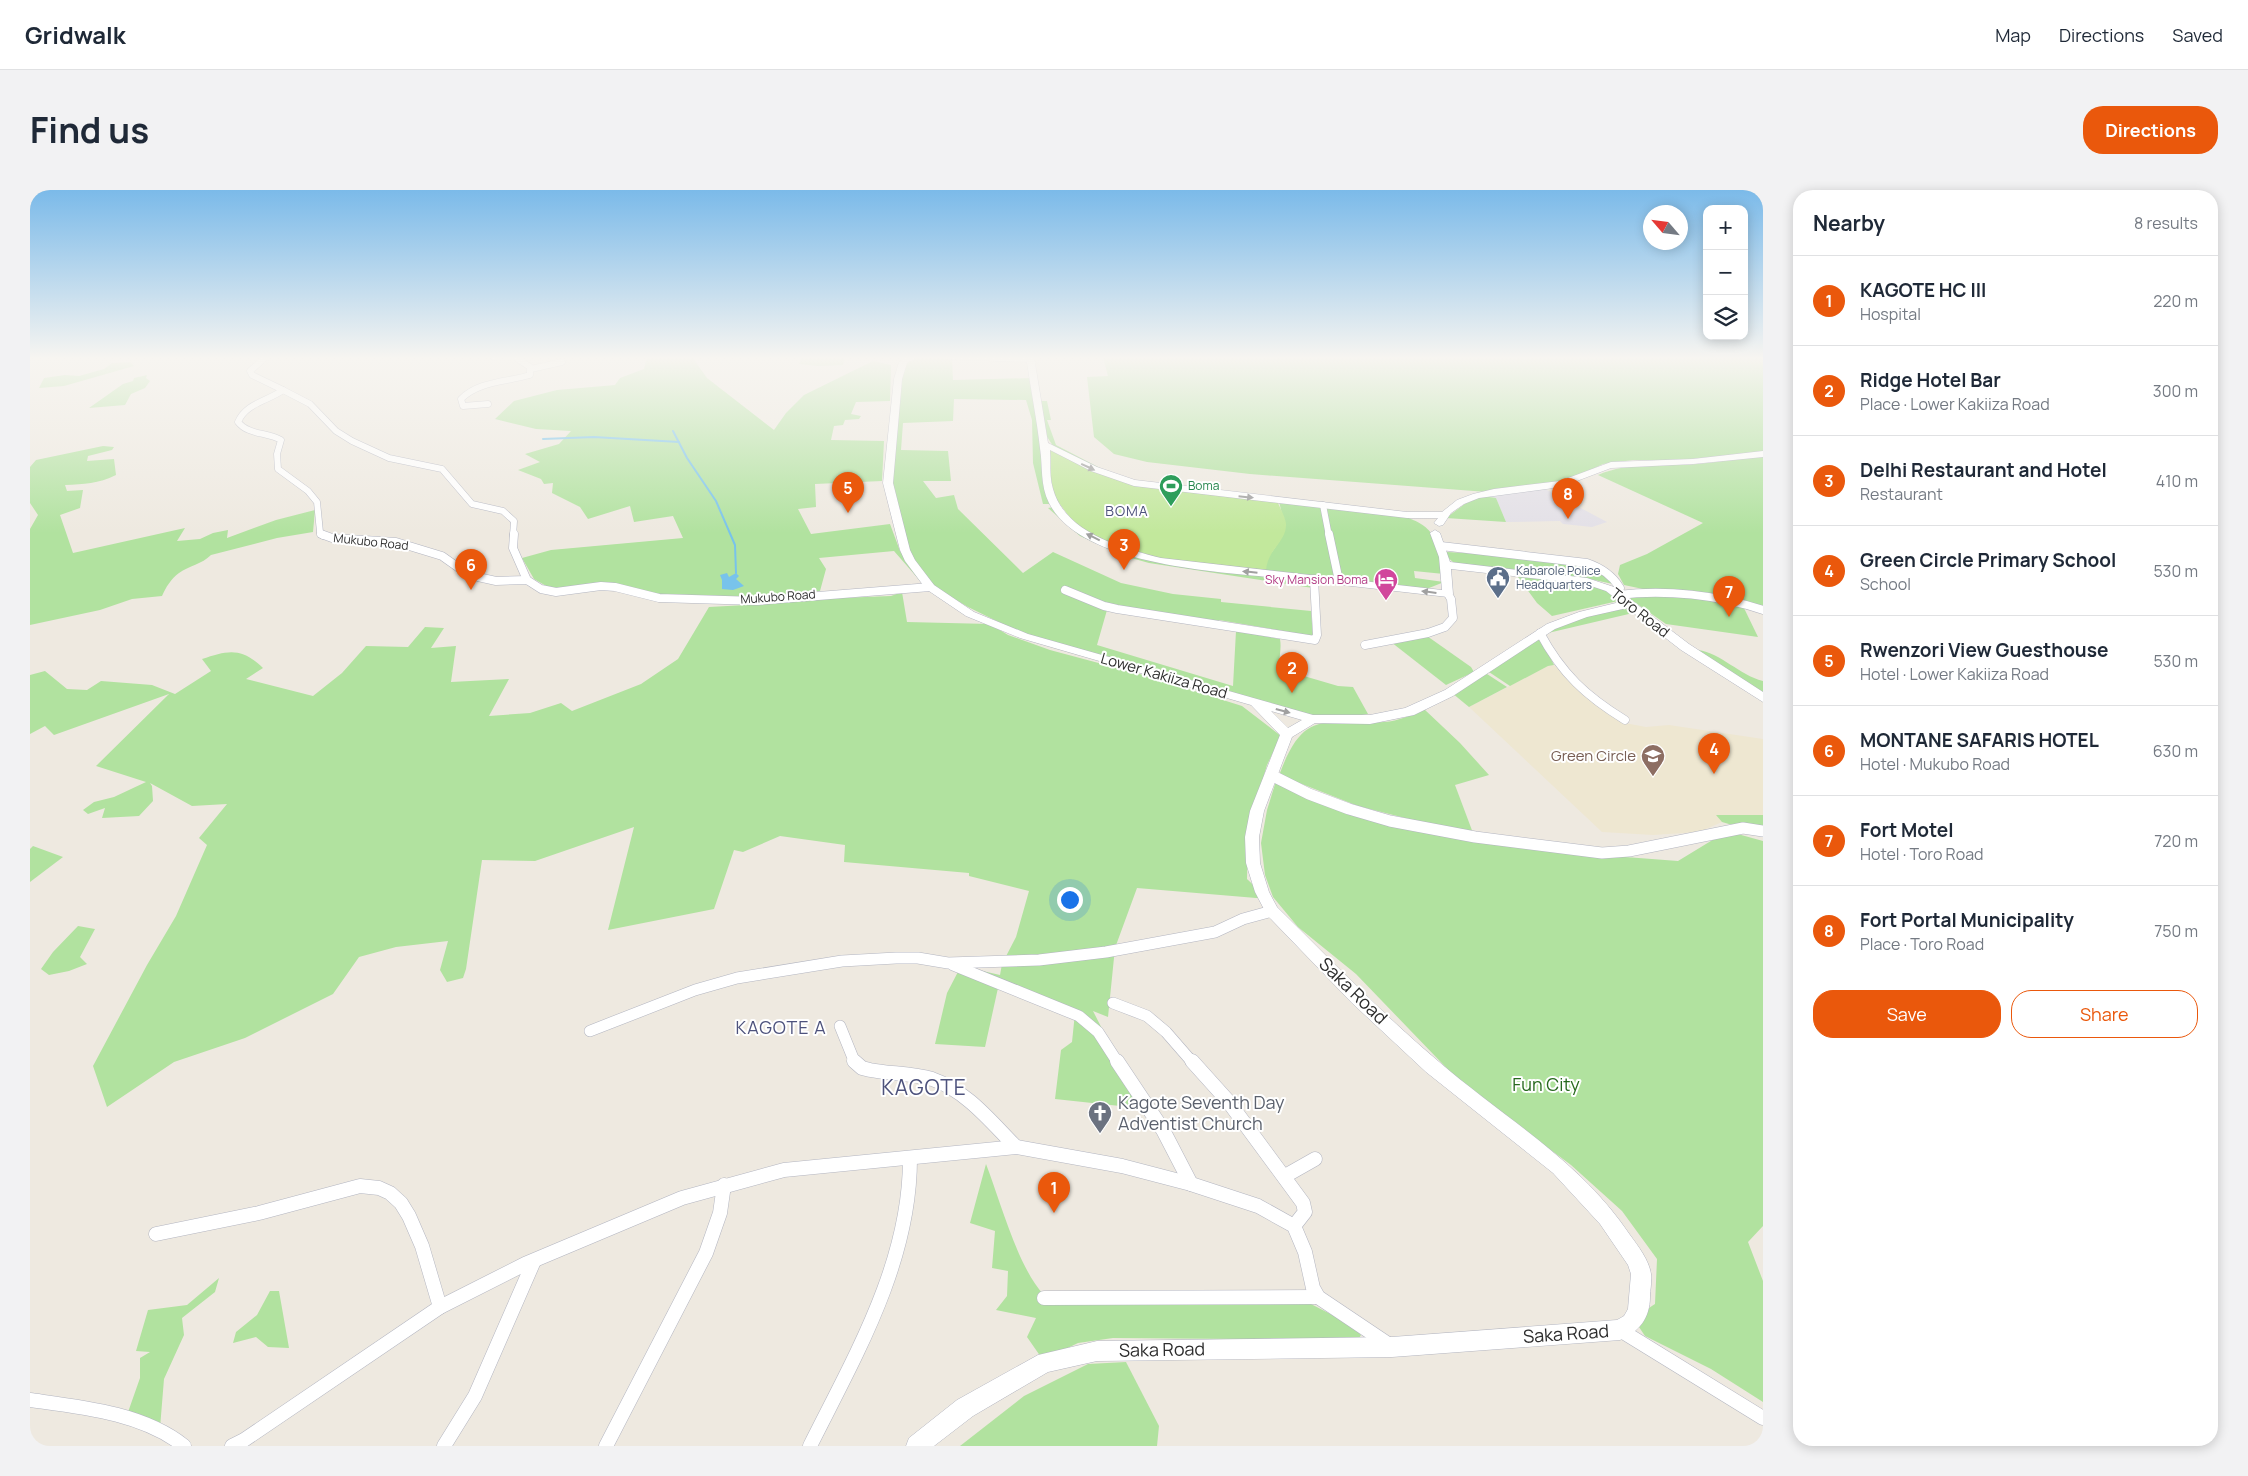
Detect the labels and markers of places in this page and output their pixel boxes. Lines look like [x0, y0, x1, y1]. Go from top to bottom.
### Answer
pin: 5 [832, 472, 864, 513]
sports icon: Boma [1158, 473, 1184, 507]
place label: Boma [1188, 477, 1219, 494]
pin: 8 [1552, 478, 1584, 519]
pin: 3 [1108, 529, 1140, 570]
pin: 6 [455, 549, 487, 590]
place label: Kabarole Police Headquarters [1516, 562, 1600, 593]
public building icon: Kabarole Police Headquarters [1485, 565, 1511, 599]
hotel icon: Sky Mansion Boma [1373, 567, 1399, 601]
place label: Sky Mansion Boma [1265, 571, 1368, 588]
pin: 7 [1713, 576, 1745, 617]
pin: 2 [1276, 652, 1308, 693]
pin: 4 [1698, 733, 1730, 774]
school or university icon: Green Circle [1640, 743, 1666, 777]
place label: Green Circle [1551, 745, 1636, 766]
place label: Kagote Seventh Day Adventist Church [1118, 1090, 1285, 1135]
church icon: Kagote Seventh Day Adventist Church [1087, 1100, 1113, 1134]
pin: 1 [1038, 1172, 1070, 1213]

